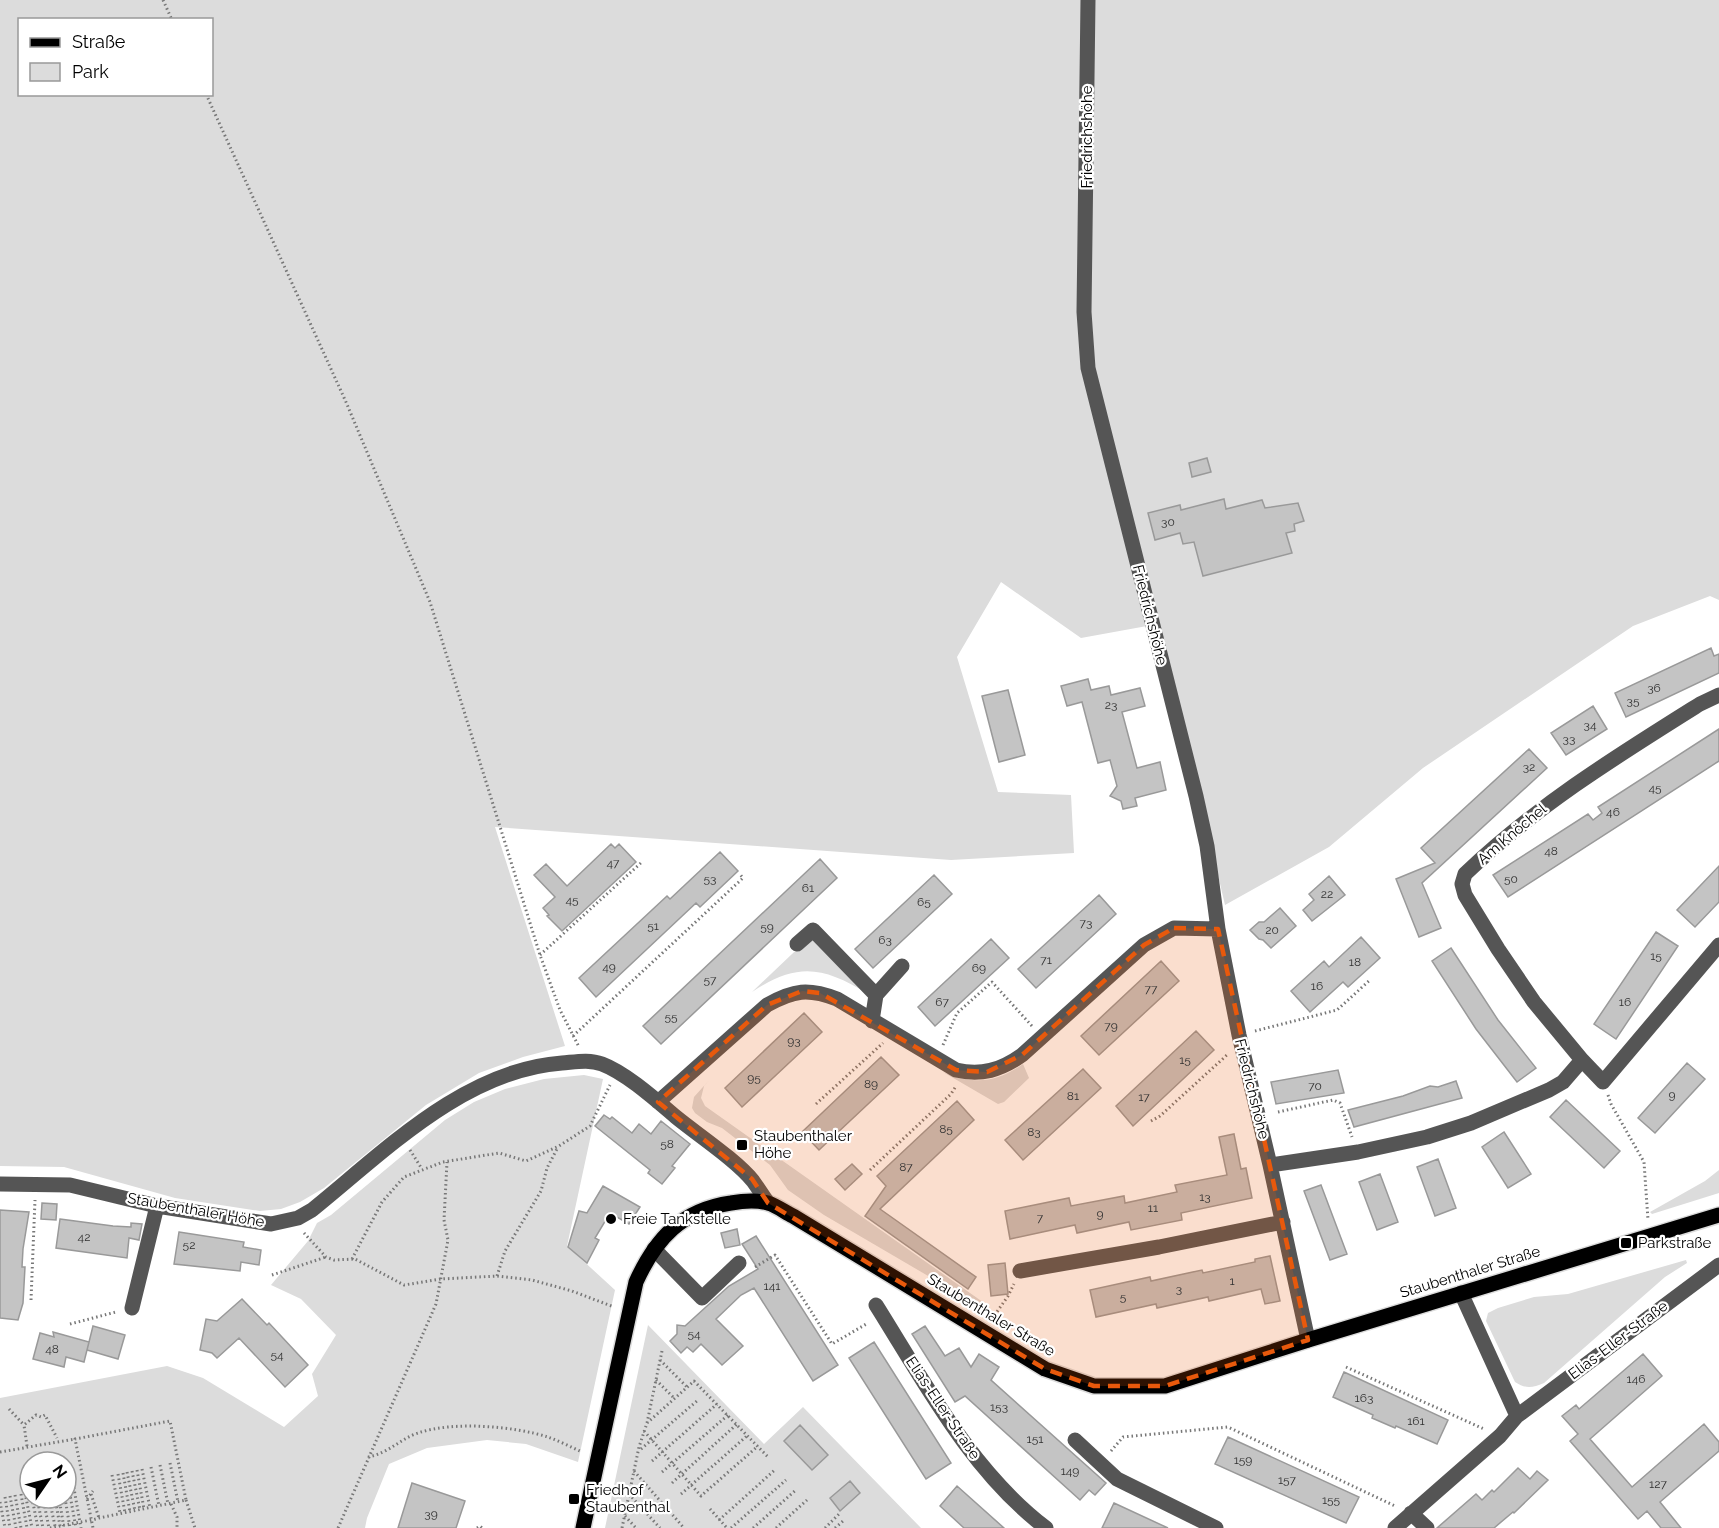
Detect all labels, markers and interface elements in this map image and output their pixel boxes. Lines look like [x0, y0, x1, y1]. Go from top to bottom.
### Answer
legend [18, 18, 213, 96]
text: Straße [72, 31, 126, 52]
text: Park [72, 61, 109, 82]
street label: Friedrichshöhe [1078, 85, 1096, 188]
house number: 30 [1161, 515, 1175, 529]
street label: Friedrichshöhe [1129, 563, 1171, 667]
house number: 36 [1647, 681, 1661, 695]
house number: 35 [1627, 694, 1640, 708]
house number: 23 [1105, 698, 1117, 712]
house number: 34 [1584, 718, 1597, 732]
house number: 33 [1563, 732, 1575, 746]
house number: 32 [1523, 760, 1535, 774]
house number: 45 [1648, 781, 1662, 795]
street label: Am Knöchel [1474, 799, 1551, 868]
house number: 46 [1606, 805, 1620, 819]
house number: 48 [1544, 844, 1558, 858]
house number: 47 [607, 856, 620, 870]
house number: 53 [704, 872, 716, 886]
house number: 50 [1504, 872, 1518, 886]
house number: 61 [802, 881, 814, 895]
house number: 22 [1321, 887, 1333, 901]
house number: 45 [565, 893, 579, 907]
house number: 65 [917, 895, 931, 909]
house number: 73 [1080, 916, 1092, 930]
house number: 51 [647, 919, 659, 933]
house number: 59 [760, 920, 774, 934]
house number: 20 [1265, 923, 1279, 937]
house number: 63 [878, 933, 892, 947]
house number: 15 [1650, 949, 1662, 963]
house number: 71 [1040, 953, 1052, 967]
house number: 18 [1349, 955, 1361, 969]
house number: 49 [602, 960, 616, 974]
house number: 69 [972, 961, 986, 975]
house number: 57 [704, 973, 717, 987]
house number: 16 [1311, 979, 1323, 993]
house number: 77 [1145, 982, 1158, 996]
house number: 67 [935, 995, 949, 1009]
house number: 16 [1619, 995, 1631, 1009]
house number: 55 [664, 1010, 678, 1024]
house number: 79 [1104, 1019, 1118, 1033]
house number: 93 [787, 1034, 801, 1048]
street label: Friedrichshöhe [1231, 1037, 1273, 1141]
house number: 15 [1179, 1053, 1191, 1067]
house number: 95 [747, 1071, 761, 1085]
house number: 89 [864, 1077, 878, 1091]
house number: 70 [1308, 1079, 1322, 1093]
house number: 9 [1668, 1088, 1676, 1102]
house number: 81 [1067, 1089, 1079, 1103]
house number: 17 [1138, 1090, 1150, 1104]
house number: 85 [939, 1122, 953, 1136]
house number: 83 [1027, 1125, 1041, 1139]
place label: Staubenthaler Höhe [754, 1127, 853, 1162]
house number: 58 [660, 1137, 674, 1151]
marker: Staubenthaler Höhe [735, 1138, 749, 1152]
house number: 87 [899, 1160, 913, 1174]
street label: Staubenthaler Höhe [126, 1189, 266, 1231]
house number: 13 [1199, 1190, 1211, 1204]
house number: 11 [1148, 1201, 1158, 1215]
house number: 9 [1096, 1207, 1104, 1221]
place label: Freie Tankstelle [623, 1210, 731, 1228]
house number: 7 [1037, 1211, 1044, 1225]
marker: Freie Tankstelle [604, 1212, 618, 1226]
house number: 42 [78, 1230, 90, 1244]
place label: Parkstraße [1638, 1234, 1712, 1252]
marker: Parkstraße [1619, 1236, 1633, 1250]
house number: 52 [183, 1238, 195, 1252]
street label: Staubenthaler Straße [1398, 1242, 1543, 1302]
street label: Staubenthaler Straße [924, 1270, 1058, 1360]
house number: 1 [1229, 1274, 1235, 1288]
house number: 141 [764, 1279, 780, 1293]
house number: 3 [1176, 1282, 1182, 1296]
house number: 5 [1120, 1290, 1127, 1304]
street label: Elias-Eller-Straße [1565, 1297, 1671, 1383]
house number: 54 [687, 1327, 701, 1341]
house number: 48 [45, 1342, 59, 1356]
house number: 54 [270, 1348, 284, 1362]
street label: Elias-Eller-Straße [902, 1353, 984, 1463]
house number: 146 [1627, 1372, 1645, 1386]
house number: 163 [1355, 1391, 1373, 1405]
house number: 153 [990, 1400, 1008, 1414]
house number: 161 [1407, 1414, 1425, 1428]
house number: 151 [1027, 1432, 1043, 1446]
north arrow [18, 1450, 78, 1510]
house number: 159 [1234, 1453, 1252, 1467]
text: N [49, 1461, 71, 1482]
house number: 149 [1061, 1464, 1079, 1478]
house number: 157 [1278, 1473, 1297, 1487]
house number: 127 [1649, 1477, 1667, 1491]
place label: Friedhof Staubenthal [586, 1481, 671, 1516]
marker: Friedhof Staubenthal [567, 1492, 581, 1506]
house number: 155 [1322, 1493, 1341, 1507]
house number: 39 [424, 1507, 438, 1521]

